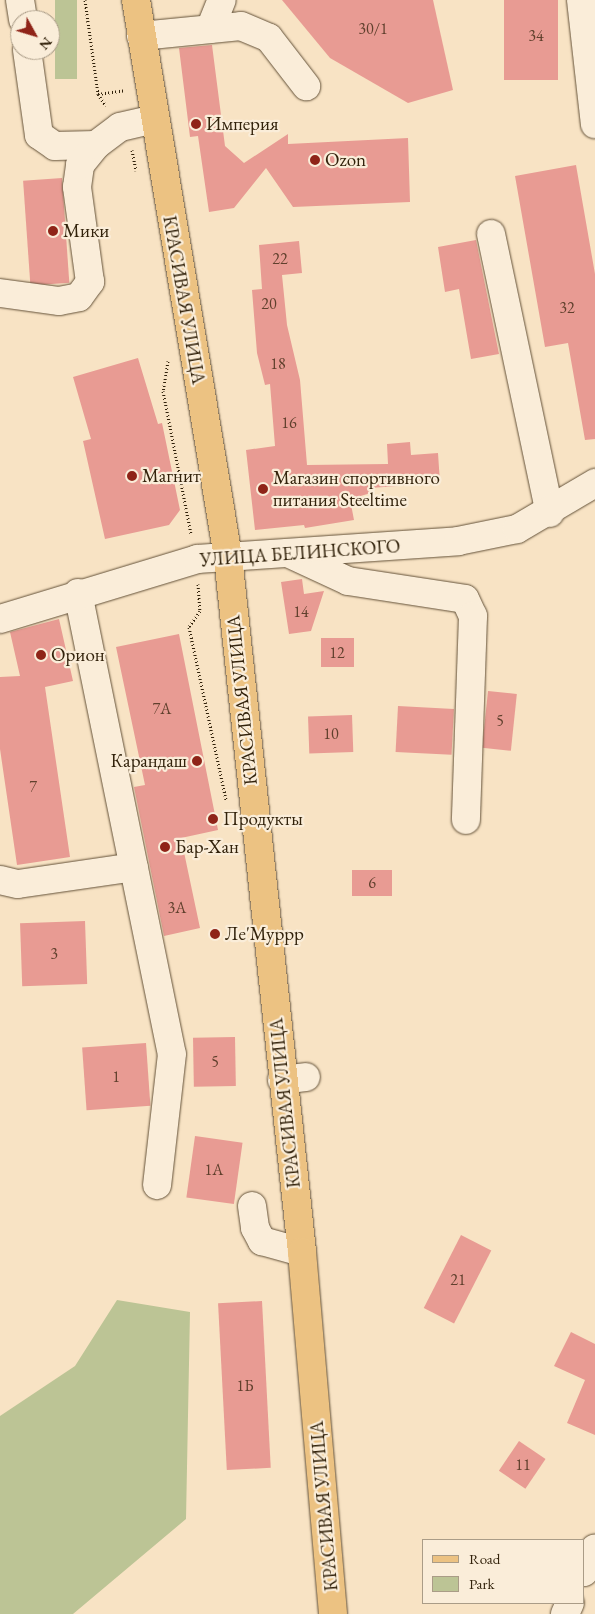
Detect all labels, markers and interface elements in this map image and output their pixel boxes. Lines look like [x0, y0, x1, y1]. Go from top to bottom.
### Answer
north arrow [10, 10, 60, 60]
house number: 30/1 [358, 19, 388, 39]
house number: 34 [528, 26, 544, 46]
text: N [35, 34, 56, 54]
place label: Империя [206, 113, 278, 135]
marker: Империя [190, 118, 202, 130]
place label: Ozon [325, 149, 366, 171]
marker: Ozon [309, 154, 321, 166]
street label: КРАСИВАЯ УЛИЦА [158, 214, 210, 386]
place label: Мики [63, 220, 109, 242]
marker: Мики [47, 225, 59, 237]
house number: 22 [272, 249, 288, 269]
house number: 20 [261, 294, 277, 314]
house number: 32 [559, 298, 575, 318]
house number: 18 [270, 354, 286, 374]
house number: 16 [281, 413, 297, 433]
place label: Магнит [142, 465, 201, 487]
place label: Магазин спортивного питания Steeltime [273, 467, 440, 511]
marker: Магнит [126, 470, 138, 482]
marker: Магазин спортивного питания Steeltime [257, 483, 269, 495]
street label: УЛИЦА БЕЛИНСКОГО [199, 535, 401, 571]
house number: 14 [293, 602, 309, 622]
street label: КРАСИВАЯ УЛИЦА [222, 614, 262, 786]
house number: 12 [329, 643, 345, 663]
place label: Орион [51, 644, 105, 666]
marker: Орион [35, 649, 47, 661]
house number: 7А [153, 699, 171, 719]
house number: 5 [496, 711, 504, 731]
house number: 10 [323, 724, 339, 744]
place label: Карандаш [111, 750, 187, 772]
marker: Карандаш [191, 755, 203, 767]
house number: 7 [29, 777, 37, 797]
place label: Продукты [223, 808, 303, 830]
marker: Продукты [207, 813, 219, 825]
place label: Бар-Хан [175, 836, 239, 858]
marker: Бар-Хан [159, 841, 171, 853]
house number: 6 [368, 873, 376, 893]
house number: 3А [168, 898, 186, 918]
place label: Ле'Муррр [225, 923, 304, 945]
marker: Ле'Муррр [209, 928, 221, 940]
house number: 3 [50, 944, 58, 964]
street label: КРАСИВАЯ УЛИЦА [265, 1017, 305, 1189]
house number: 5 [211, 1052, 219, 1072]
house number: 1 [112, 1067, 120, 1087]
house number: 1А [205, 1160, 223, 1180]
house number: 21 [450, 1270, 466, 1290]
house number: 1Б [236, 1376, 254, 1396]
street label: КРАСИВАЯ УЛИЦА [305, 1420, 343, 1592]
house number: 11 [515, 1455, 531, 1475]
legend [422, 1539, 585, 1604]
text: Road [469, 1549, 500, 1568]
text: Park [469, 1574, 495, 1593]

